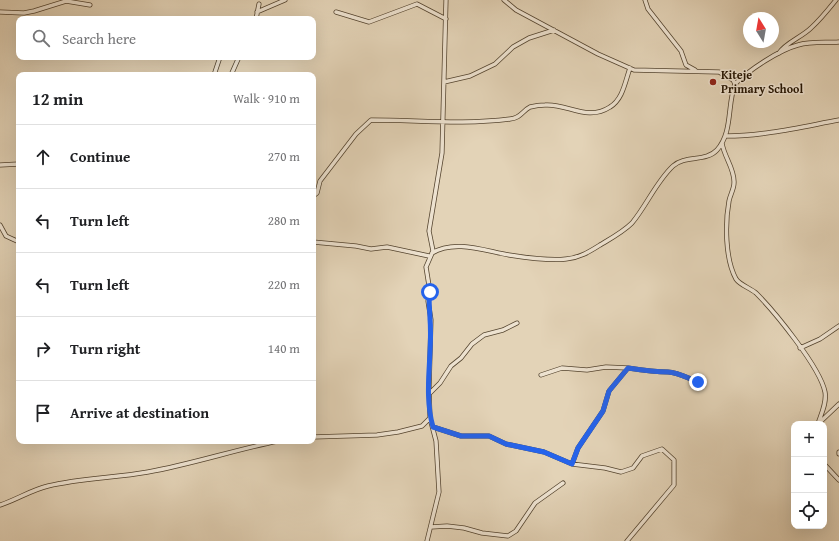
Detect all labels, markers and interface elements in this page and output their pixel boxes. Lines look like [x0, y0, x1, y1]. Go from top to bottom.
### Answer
north arrow [743, 12, 779, 48]
search box [16, 16, 316, 60]
icon: search [30, 27, 52, 49]
text: Search here [62, 28, 136, 49]
place label: Kiteje Primary School [721, 66, 803, 97]
marker: Kiteje Primary School [708, 77, 718, 87]
text: 12 min [32, 86, 83, 111]
text: Walk · 910 m [233, 89, 300, 108]
icon: ahead [32, 146, 54, 168]
text: Continue [70, 146, 131, 167]
text: 270 m [268, 147, 300, 166]
icon: left [32, 210, 54, 232]
text: Turn left [70, 210, 129, 231]
text: 280 m [268, 211, 300, 230]
icon: left [32, 274, 54, 296]
text: Turn left [70, 274, 129, 295]
text: 220 m [268, 275, 300, 294]
route start [421, 283, 439, 301]
icon: right [32, 338, 54, 360]
text: Turn right [70, 338, 141, 359]
text: 140 m [268, 339, 300, 358]
route end [689, 373, 707, 391]
icon: arrive [32, 402, 54, 424]
text: Arrive at destination [70, 402, 209, 423]
map controls [791, 421, 827, 529]
button: + [791, 421, 827, 457]
button: − [791, 457, 827, 493]
button: locate [791, 493, 827, 529]

